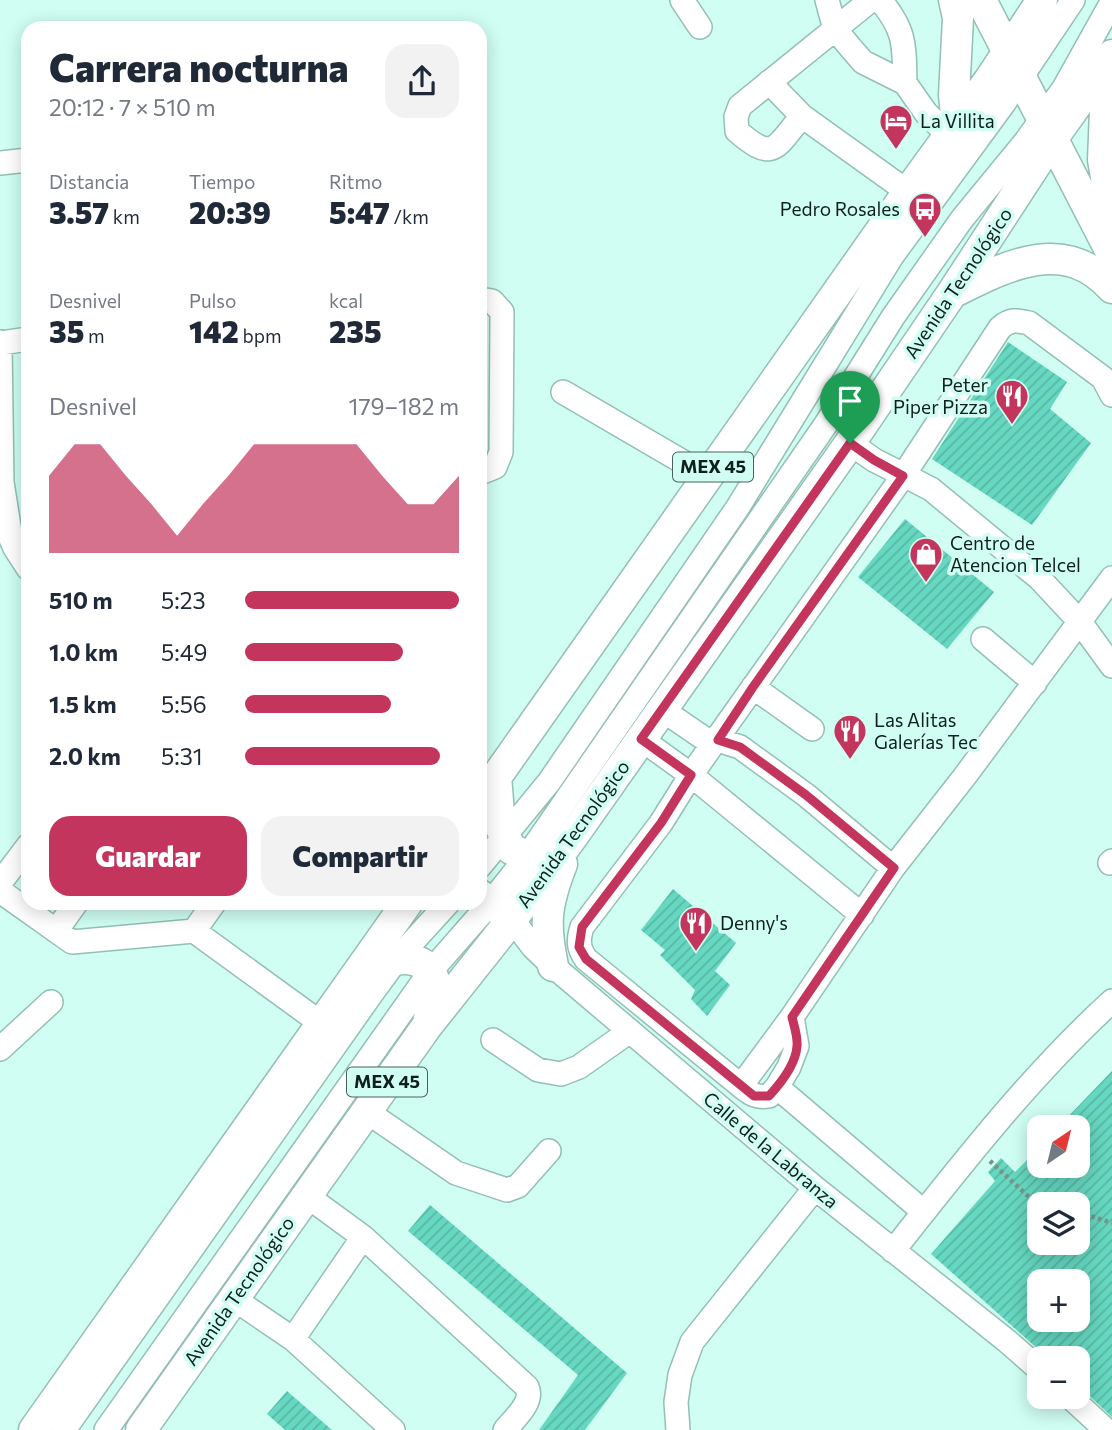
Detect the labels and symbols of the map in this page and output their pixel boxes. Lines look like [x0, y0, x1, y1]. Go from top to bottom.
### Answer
hotel icon: La Villita [877, 102, 915, 151]
place label: La Villita [920, 109, 995, 132]
bus stop icon: Pedro Rosales [906, 190, 944, 239]
place label: Pedro Rosales [780, 197, 900, 220]
street label: Avenida Tecnológico [899, 203, 1017, 362]
pin [820, 371, 880, 443]
place label: Peter Piper Pizza [893, 373, 988, 418]
restaurant icon: Peter Piper Pizza [993, 377, 1031, 426]
road number: MEX 45 [673, 452, 753, 481]
place label: Centro de Atencion Telcel [950, 531, 1081, 576]
shop icon: Centro de Atencion Telcel [907, 535, 945, 584]
place label: Las Alitas Galerías Tec [874, 708, 978, 753]
restaurant icon: Las Alitas Galerías Tec [831, 712, 869, 761]
street label: Avenida Tecnológico [511, 756, 634, 912]
restaurant icon: Denny's [677, 904, 715, 953]
place label: Denny's [720, 911, 788, 934]
road number: MEX 45 [347, 1068, 427, 1097]
street label: Calle de la Labranza [699, 1087, 843, 1213]
north arrow [1027, 1115, 1090, 1178]
street label: Avenida Tecnológico [179, 1212, 299, 1370]

